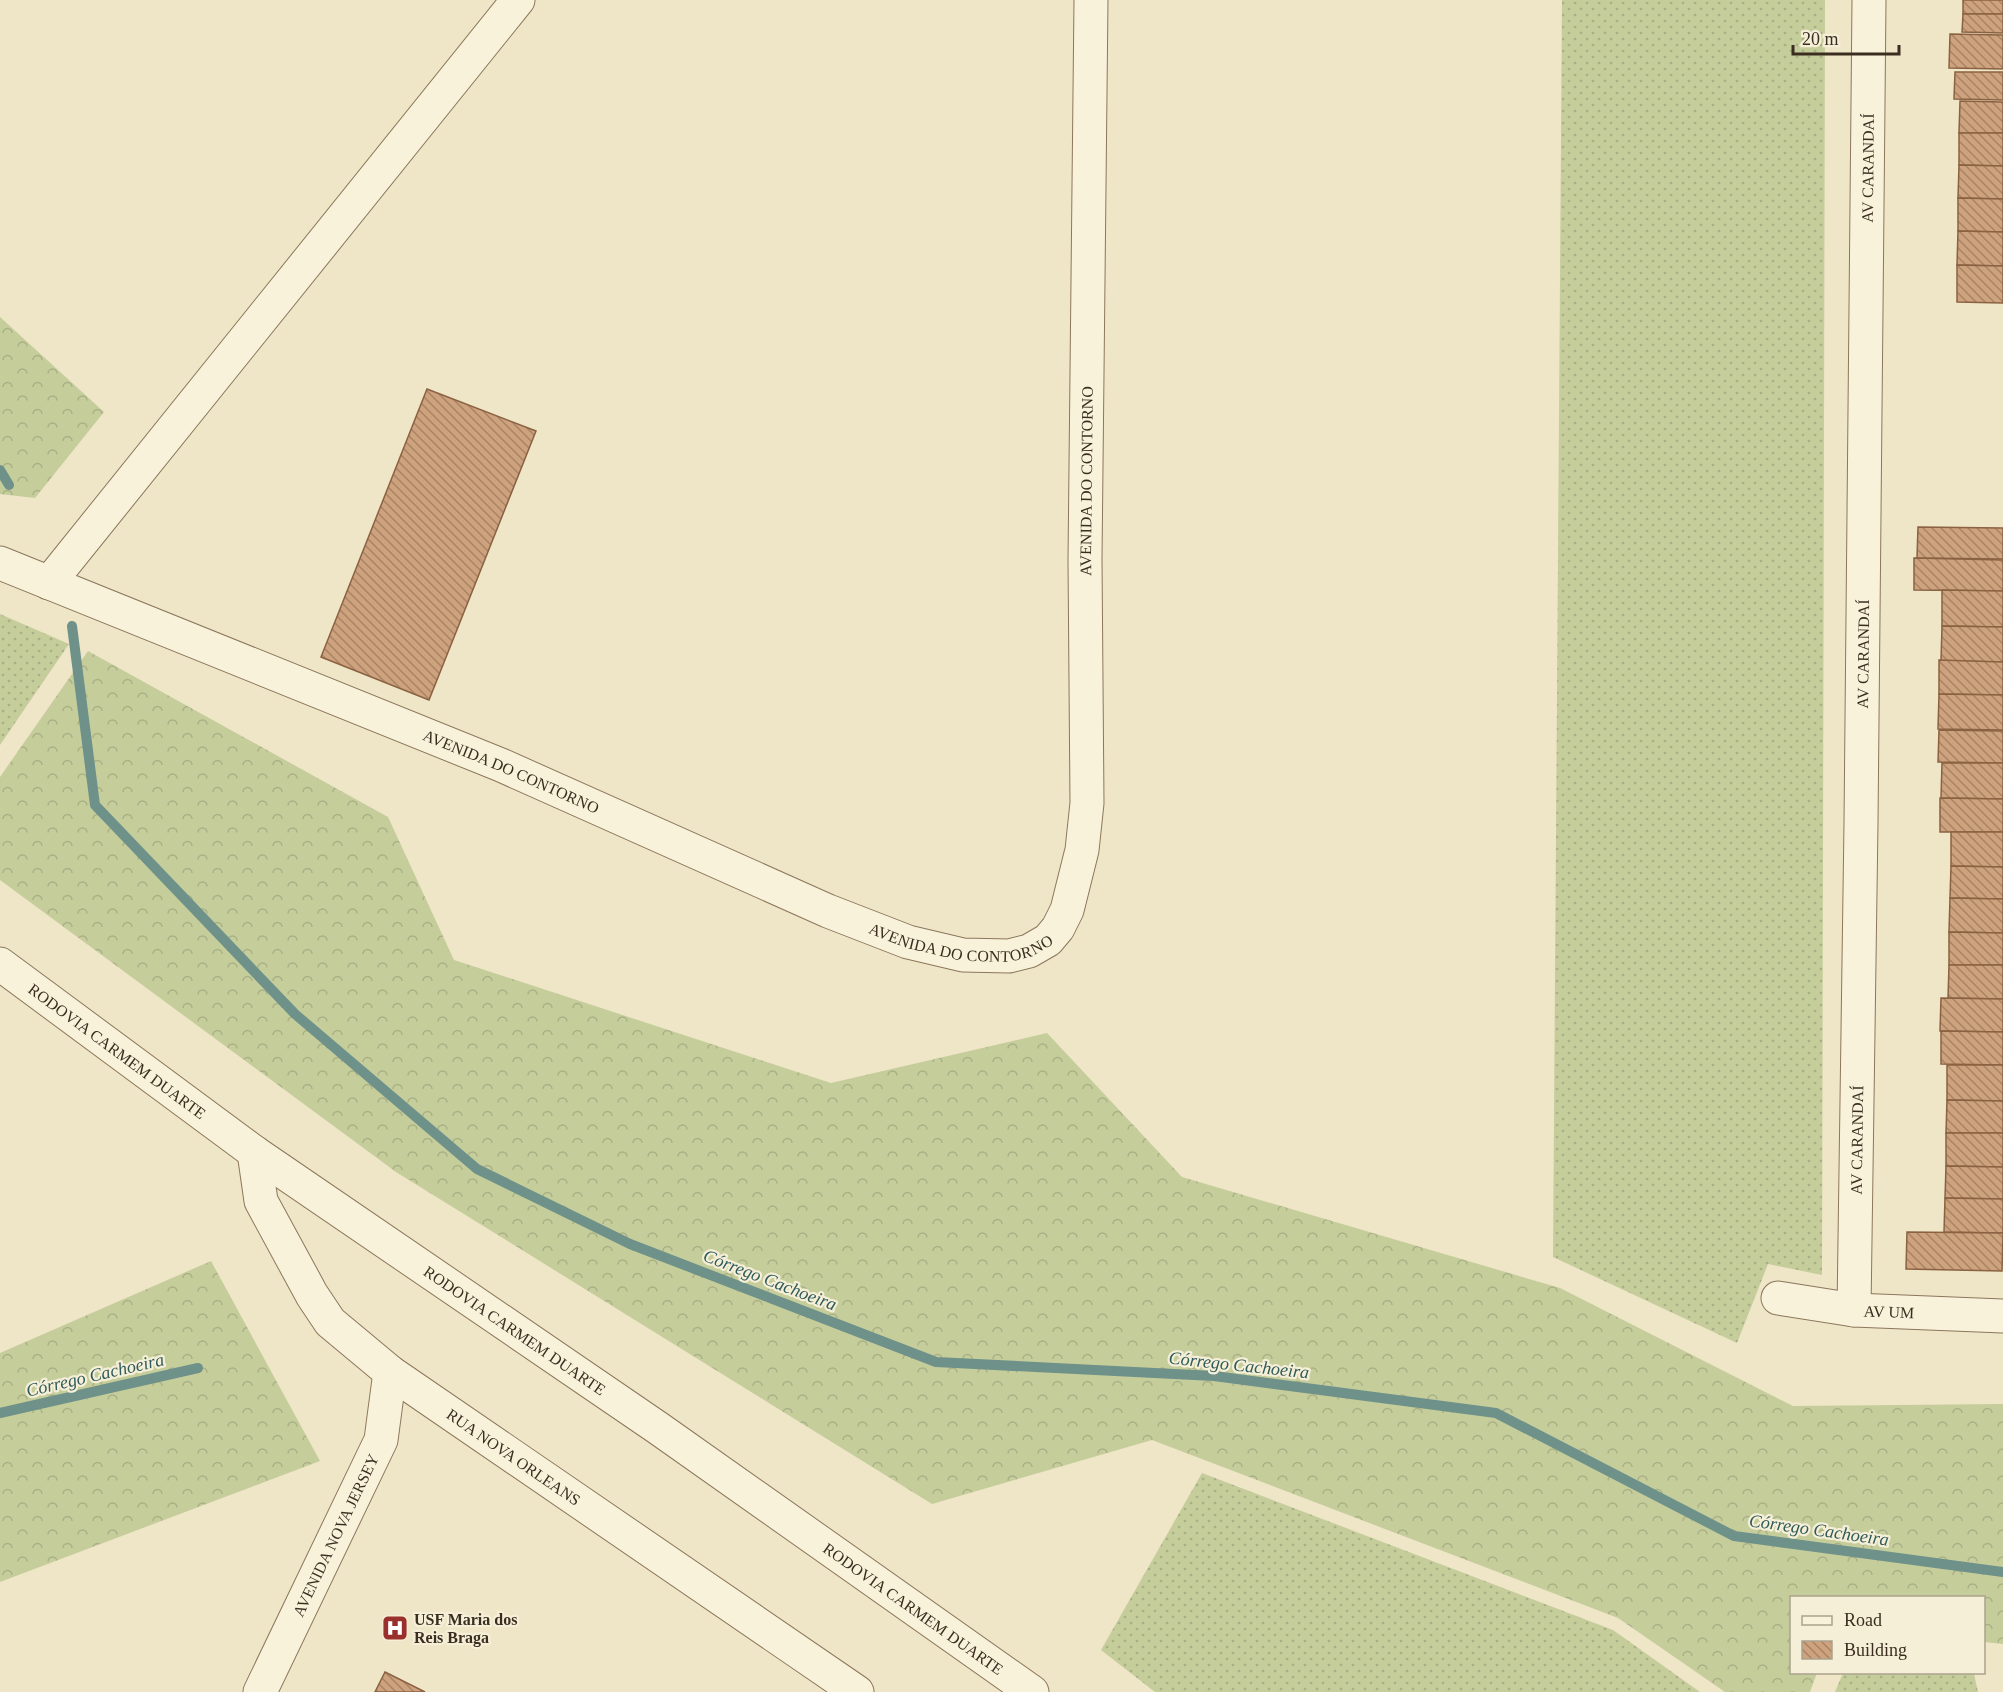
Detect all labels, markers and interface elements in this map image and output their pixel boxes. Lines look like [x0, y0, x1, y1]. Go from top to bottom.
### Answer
scale bar [1793, 18, 1900, 56]
text: 20 m [1802, 29, 1839, 49]
street label: AV CARANDAÍ [1858, 113, 1876, 223]
street label: AVENIDA DO CONTORNO [1076, 386, 1095, 576]
street label: AV CARANDAÍ [1854, 599, 1872, 709]
street label: AVENIDA DO CONTORNO [421, 726, 602, 816]
street label: AVENIDA DO CONTORNO [863, 914, 1055, 940]
text: AVENIDA DO CONTORNO [867, 919, 1055, 965]
street label: RODOVIA CARMEM DUARTE [25, 980, 209, 1122]
street label: AV CARANDAÍ [1847, 1085, 1866, 1195]
water label: Córrego Cachoeira [701, 1245, 839, 1315]
street label: RODOVIA CARMEM DUARTE [421, 1262, 609, 1398]
street label: AV UM [1863, 1302, 1915, 1321]
water label: Córrego Cachoeira [1168, 1348, 1310, 1382]
water label: Córrego Cachoeira [24, 1349, 166, 1401]
street label: RUA NOVA ORLEANS [444, 1405, 584, 1508]
street label: AVENIDA NOVA JERSEY [289, 1451, 382, 1619]
water label: Córrego Cachoeira [1748, 1510, 1890, 1550]
street label: RODOVIA CARMEM DUARTE [820, 1539, 1007, 1678]
legend [1790, 1596, 1985, 1674]
text: Road [1844, 1610, 1882, 1630]
place label: USF Maria dos Reis Braga [414, 1611, 517, 1647]
hospital icon: USF Maria dos Reis Braga [380, 1613, 410, 1643]
text: Building [1844, 1640, 1907, 1660]

